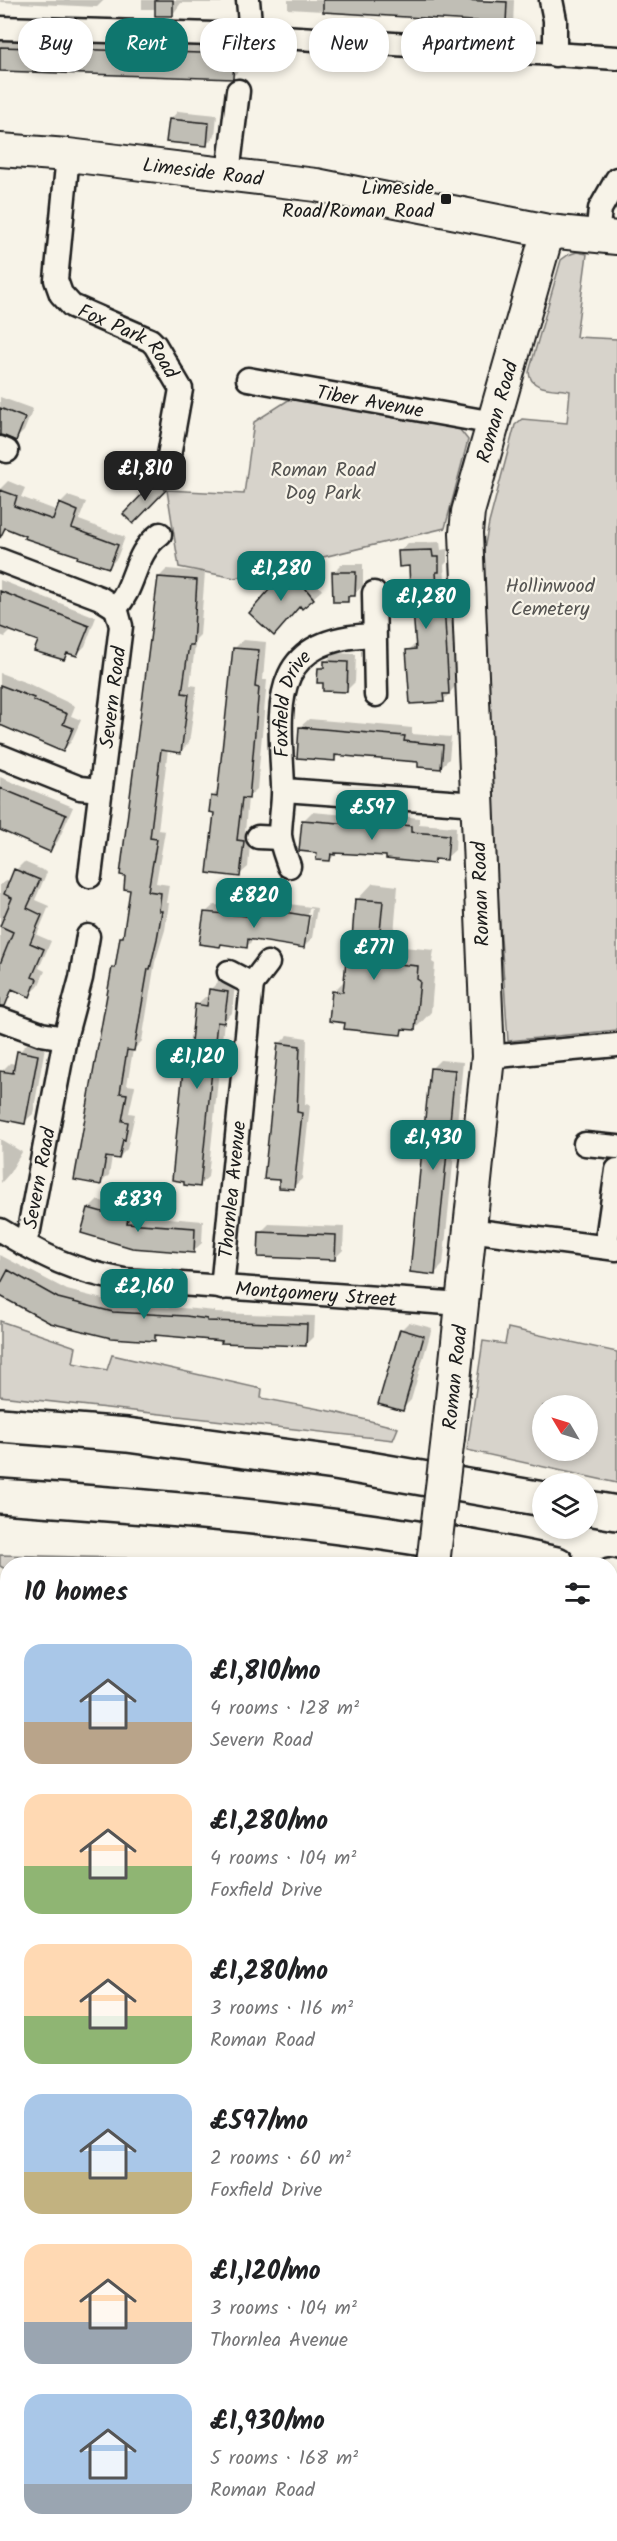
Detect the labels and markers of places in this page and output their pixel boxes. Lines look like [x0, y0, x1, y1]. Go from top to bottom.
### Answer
place label: Limeside Road/Roman Road [282, 173, 435, 228]
marker: Limeside Road/Roman Road [439, 192, 453, 206]
pin: £1,810 [96, 451, 194, 502]
pin: £1,280 [232, 551, 330, 602]
pin: £1,280 [377, 579, 475, 630]
pin: £597 [336, 790, 408, 841]
pin: £820 [218, 878, 290, 929]
pin: £771 [338, 930, 410, 981]
pin: £1,120 [148, 1039, 246, 1090]
pin: £1,930 [384, 1120, 482, 1171]
pin: £839 [102, 1182, 174, 1233]
pin: £2,160 [95, 1269, 193, 1320]

